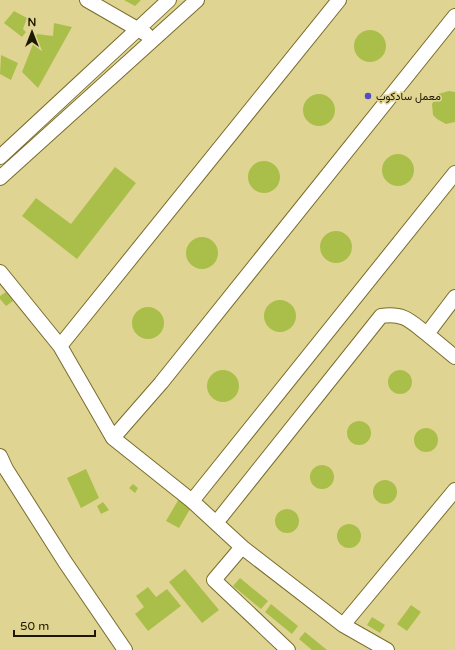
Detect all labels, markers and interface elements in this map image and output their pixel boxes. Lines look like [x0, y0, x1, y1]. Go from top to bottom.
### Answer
north arrow [12, 12, 52, 52]
text: N [28, 16, 36, 29]
place label: معمل سادكوب [376, 90, 441, 103]
marker: معمل سادكوب [363, 91, 373, 101]
scale bar [14, 612, 95, 638]
text: 50 m [20, 619, 49, 633]

